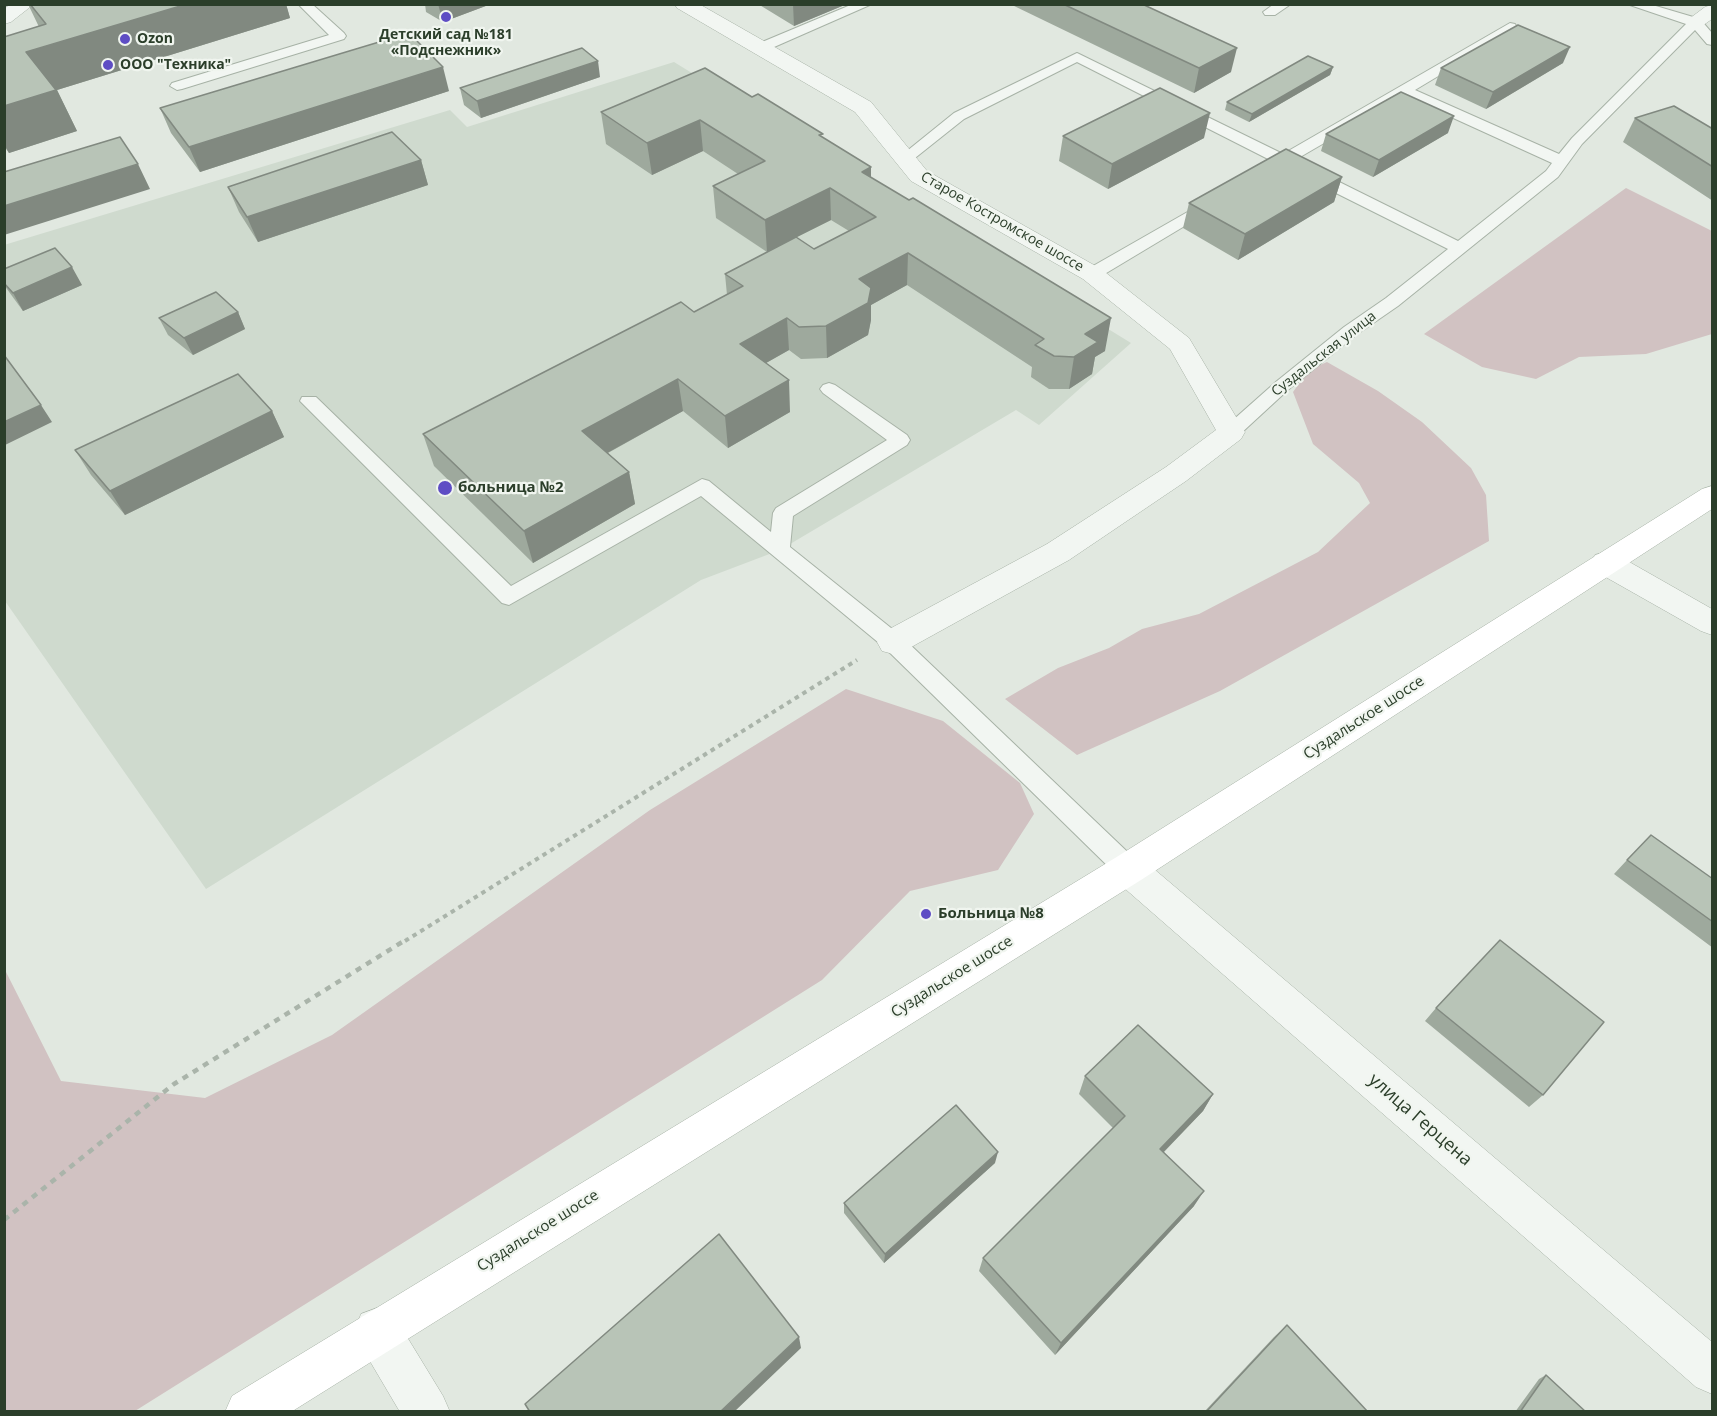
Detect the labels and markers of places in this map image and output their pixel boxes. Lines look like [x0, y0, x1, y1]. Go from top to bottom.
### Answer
marker: Детский сад №181 «Подснежник» [439, 10, 453, 24]
place label: Детский сад №181 «Подснежник» [379, 27, 513, 60]
place label: Ozon [137, 31, 173, 47]
marker: Ozon [118, 32, 132, 46]
place label: ООО "Техника" [120, 57, 231, 73]
marker: ООО "Техника" [101, 58, 115, 72]
marker: больница №2 [436, 479, 454, 497]
place label: больница №2 [458, 479, 564, 497]
place label: Больница №8 [938, 905, 1044, 923]
marker: Больница №8 [919, 907, 933, 921]

